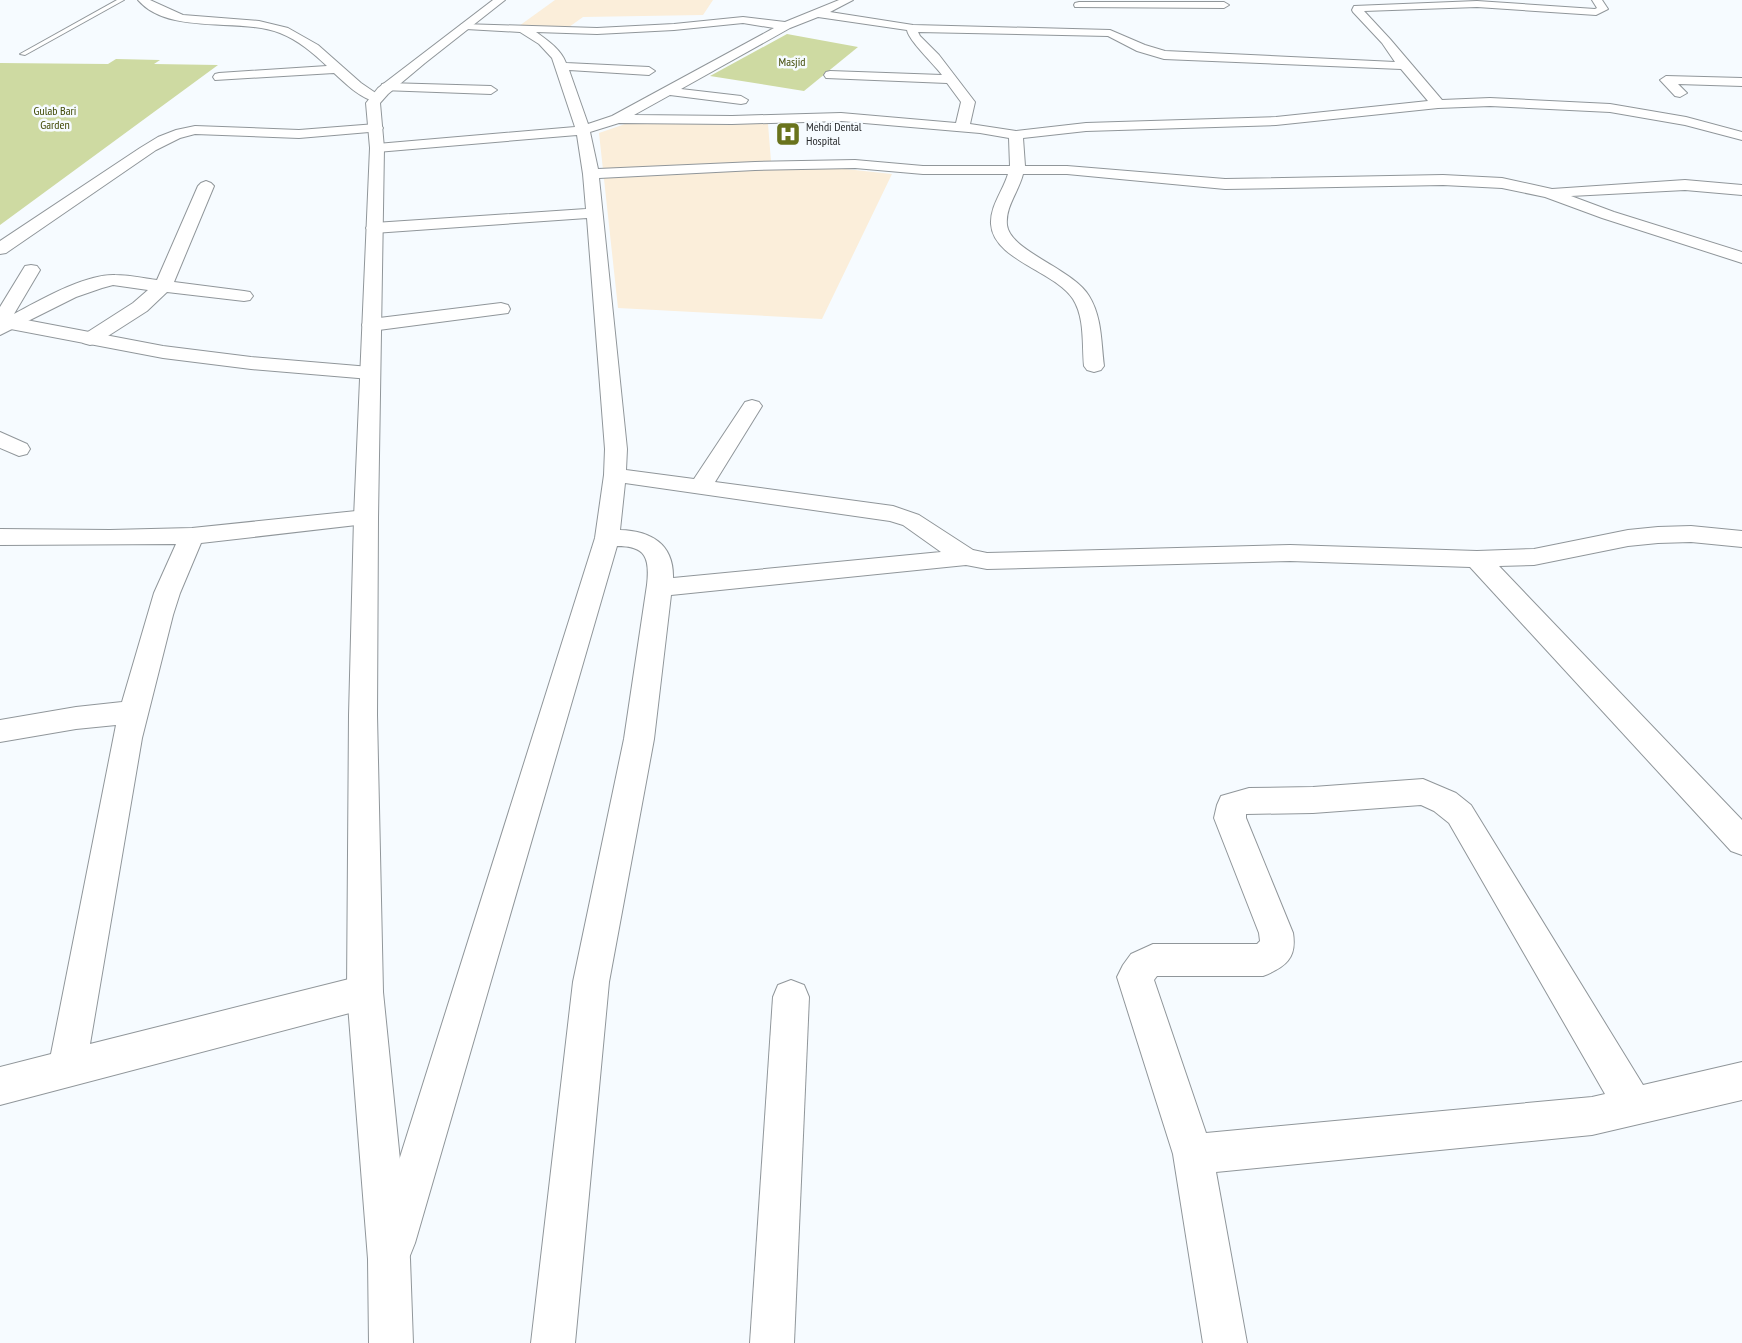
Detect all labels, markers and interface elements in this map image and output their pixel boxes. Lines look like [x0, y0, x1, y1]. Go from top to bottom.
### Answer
park label: Masjid [779, 54, 805, 69]
park label: Gulab Bari Garden [34, 103, 76, 132]
place label: Mehdi Dental Hospital [806, 119, 862, 148]
hospital icon: Mehdi Dental Hospital [775, 121, 801, 147]

